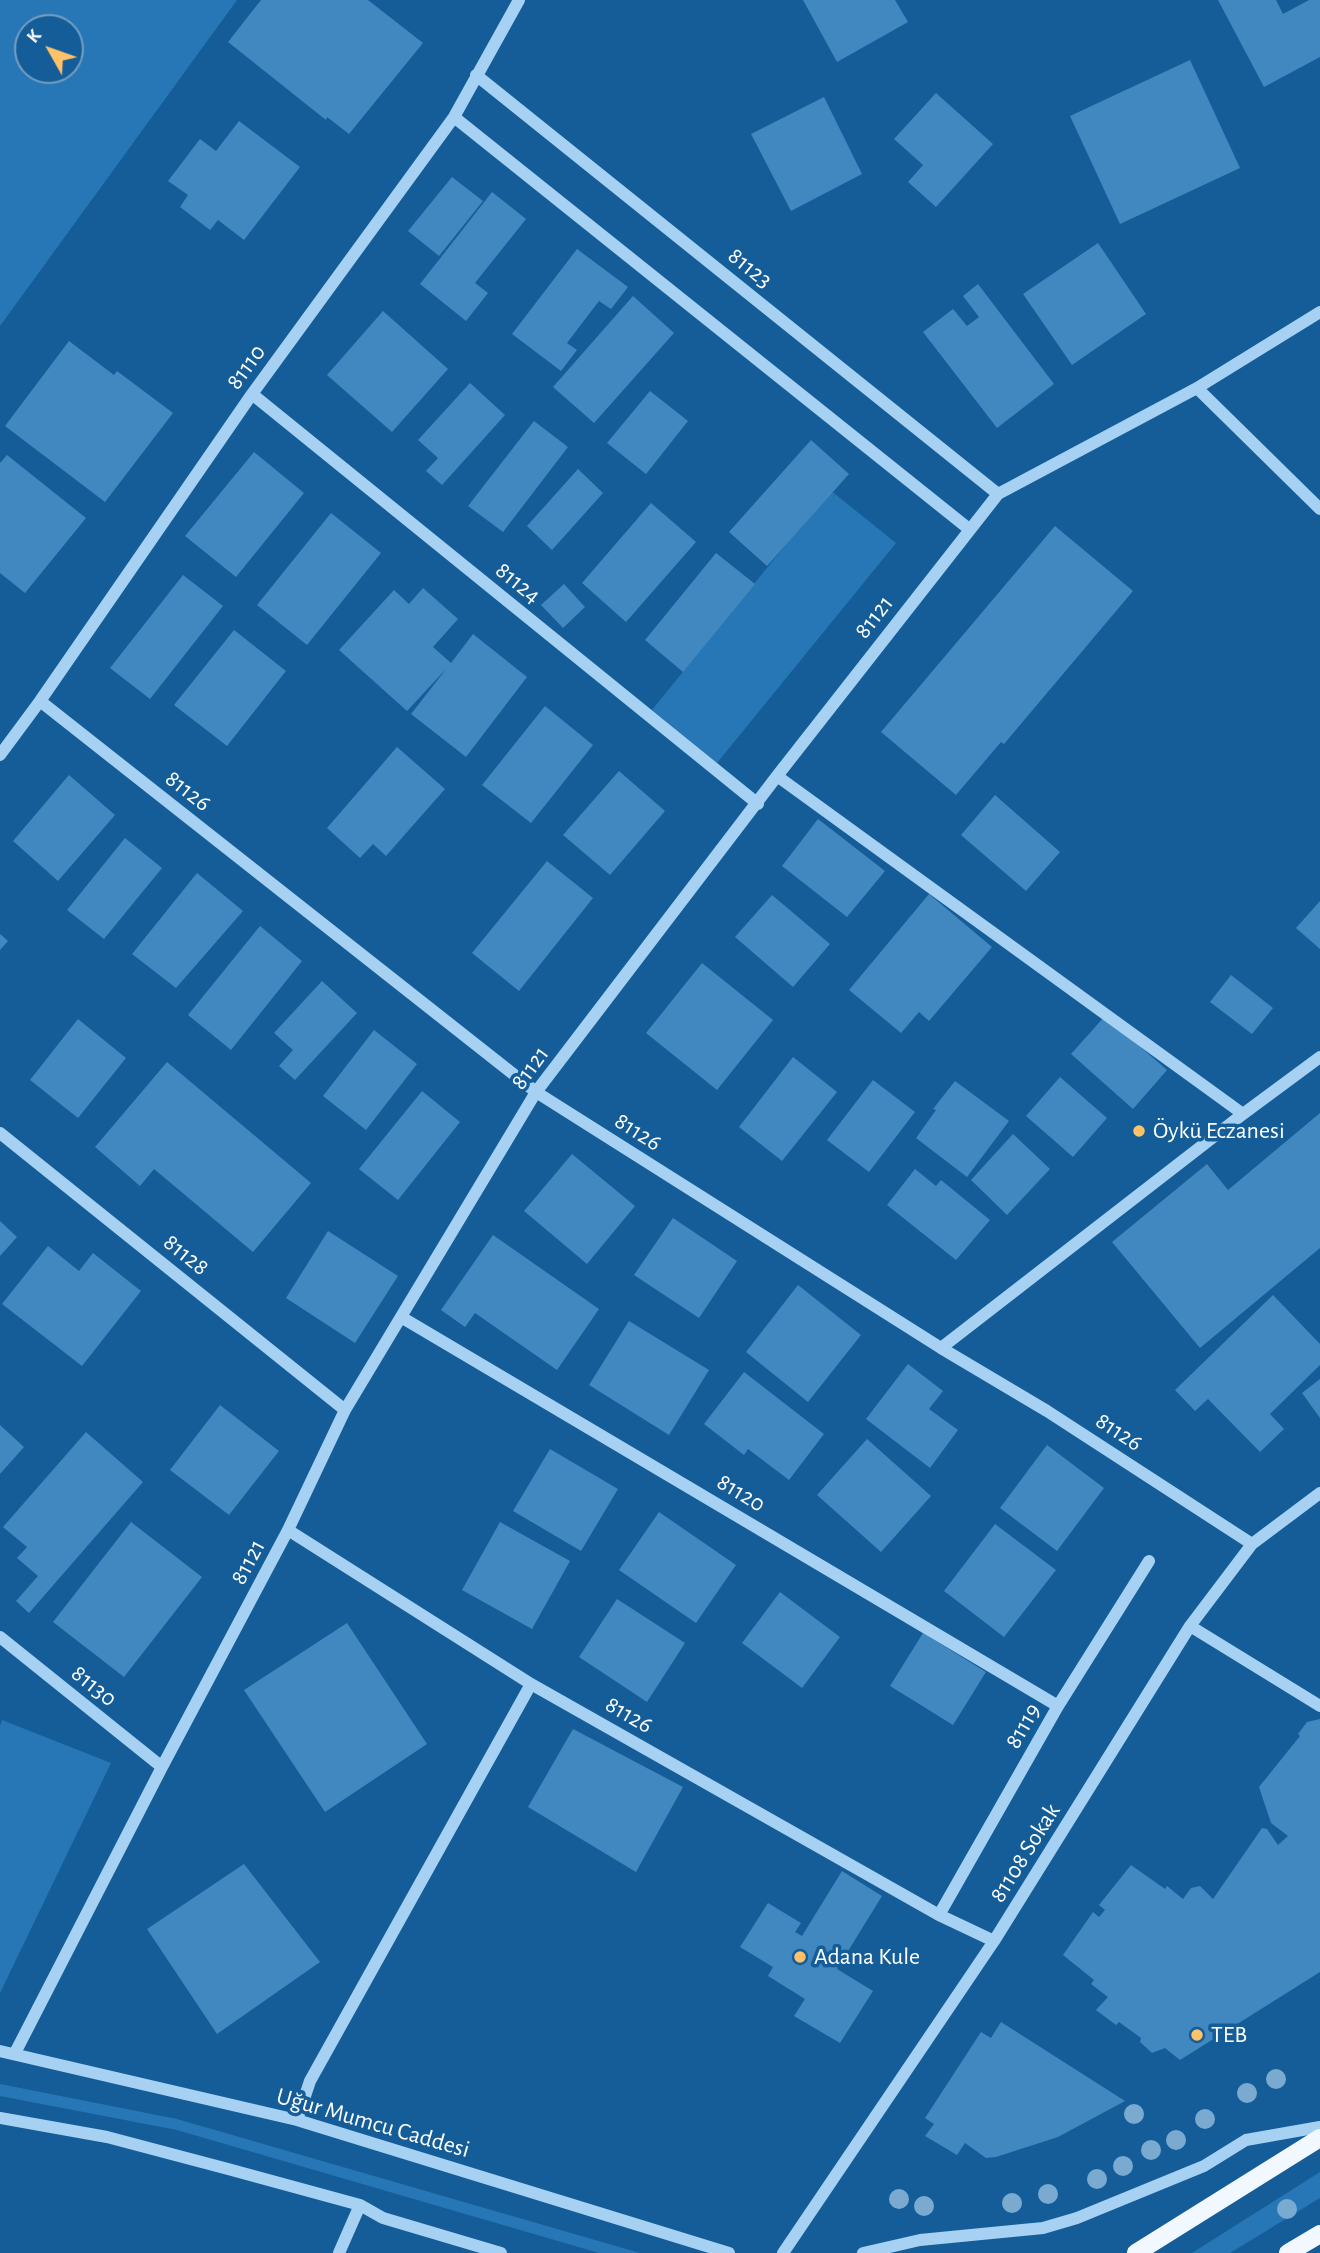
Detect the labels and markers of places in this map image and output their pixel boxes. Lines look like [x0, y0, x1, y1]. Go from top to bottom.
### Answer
place label: Öykü Eczanesi [1153, 1117, 1285, 1145]
marker: Öykü Eczanesi [1131, 1123, 1147, 1139]
place label: Adana Kule [814, 1943, 920, 1971]
marker: Adana Kule [792, 1949, 808, 1965]
place label: TEB [1211, 2021, 1247, 2049]
marker: TEB [1189, 2027, 1205, 2043]

